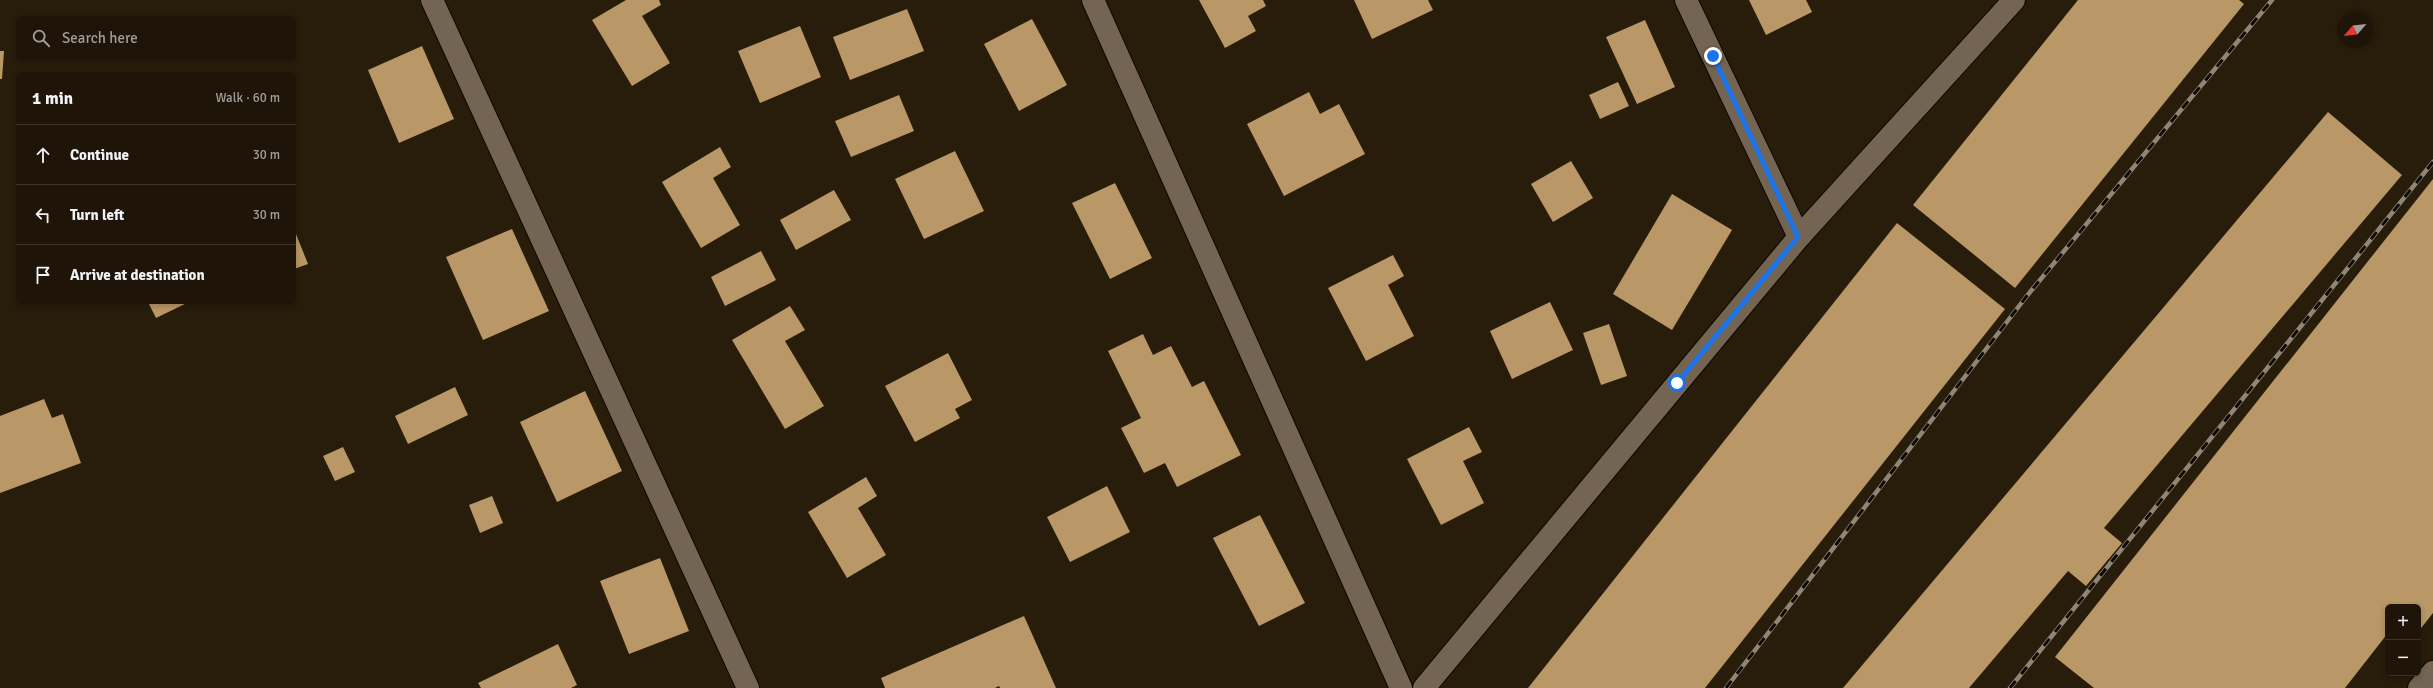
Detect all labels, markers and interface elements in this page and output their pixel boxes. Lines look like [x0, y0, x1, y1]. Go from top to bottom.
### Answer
north arrow [2337, 12, 2373, 48]
search box [16, 16, 296, 60]
icon: search [30, 27, 52, 49]
text: Search here [62, 29, 138, 47]
route end [1704, 47, 1722, 65]
text: 1 min [32, 88, 73, 109]
text: Walk · 60 m [216, 90, 280, 106]
icon: ahead [32, 144, 54, 166]
text: Continue [70, 146, 129, 164]
text: 30 m [253, 147, 280, 163]
icon: left [32, 204, 54, 226]
text: Turn left [70, 206, 124, 224]
text: 30 m [253, 207, 280, 223]
icon: arrive [32, 264, 54, 286]
text: Arrive at destination [70, 266, 205, 284]
route start [1668, 374, 1686, 392]
map controls [2385, 604, 2421, 676]
button: + [2385, 604, 2421, 640]
button: − [2385, 640, 2421, 676]

